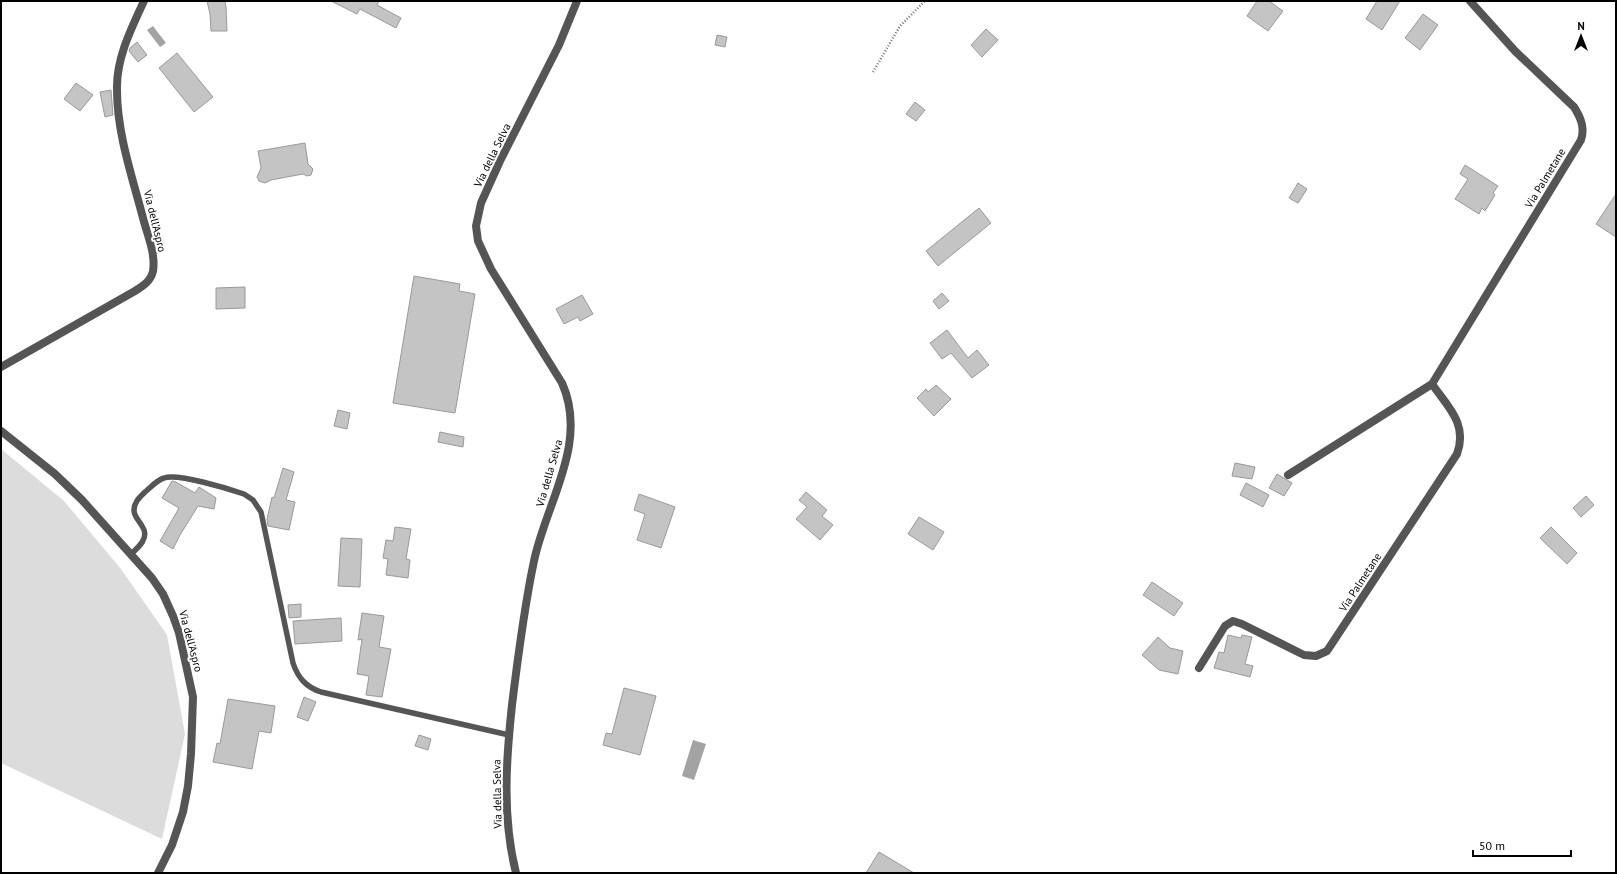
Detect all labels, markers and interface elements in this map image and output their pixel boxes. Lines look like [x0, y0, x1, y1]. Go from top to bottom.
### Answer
north arrow [1561, 16, 1601, 56]
text: N [1577, 19, 1585, 33]
street label: Via della Selva [470, 121, 513, 190]
street label: Via Palmetane [1521, 145, 1569, 211]
street label: Via dell'Aspro [140, 188, 169, 253]
street label: Via della Selva [532, 438, 565, 509]
street label: Via Palmetane [1335, 550, 1384, 615]
street label: Via dell'Aspro [176, 608, 206, 673]
street label: Via della Selva [489, 759, 505, 830]
scale bar [1473, 832, 1571, 858]
text: 50 m [1479, 838, 1505, 853]

